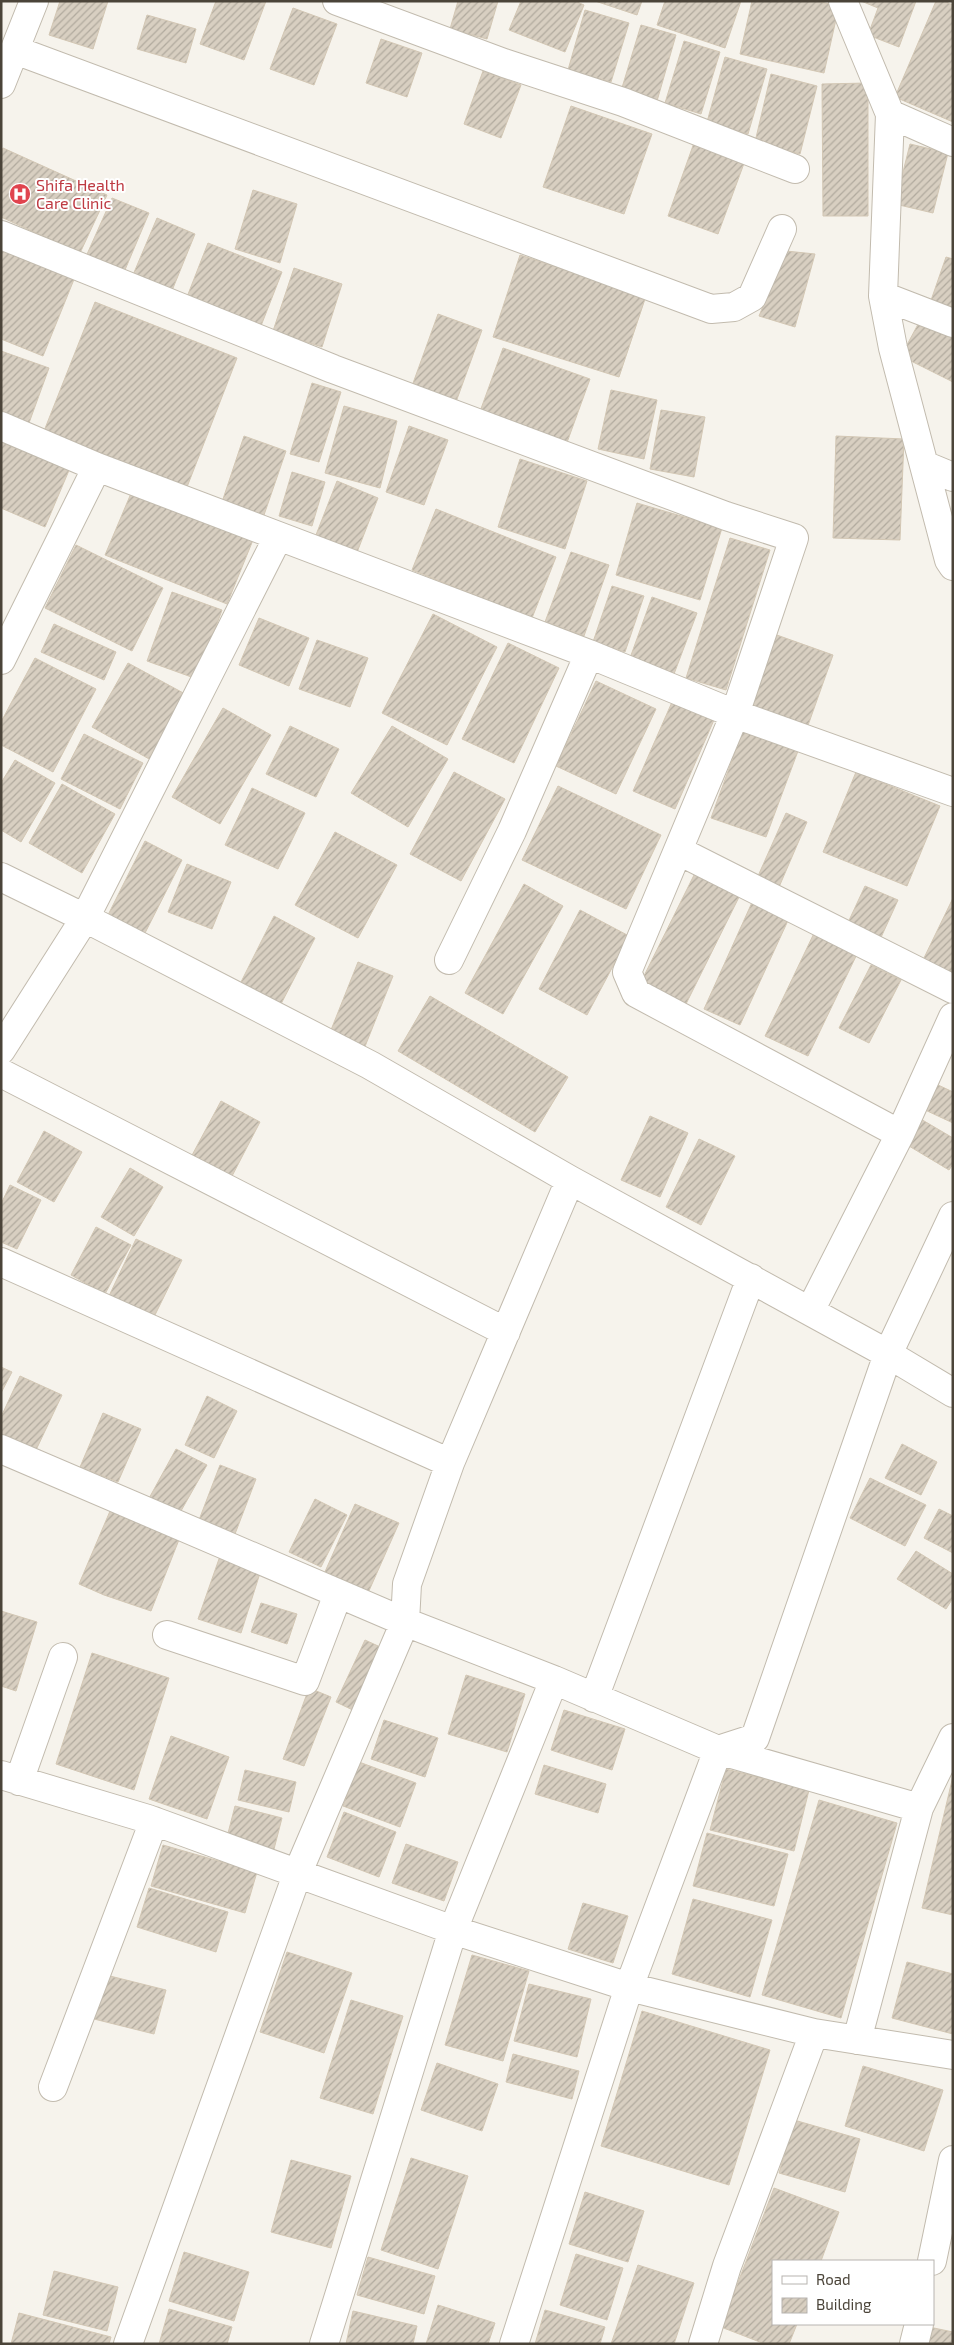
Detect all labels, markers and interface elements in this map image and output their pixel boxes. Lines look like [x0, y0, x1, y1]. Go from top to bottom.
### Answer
place label: Shifa Health Care Clinic [36, 175, 125, 212]
hospital icon: Shifa Health Care Clinic [8, 182, 32, 206]
legend [772, 2260, 934, 2325]
text: Road [816, 2270, 851, 2288]
text: Building [816, 2295, 872, 2313]

